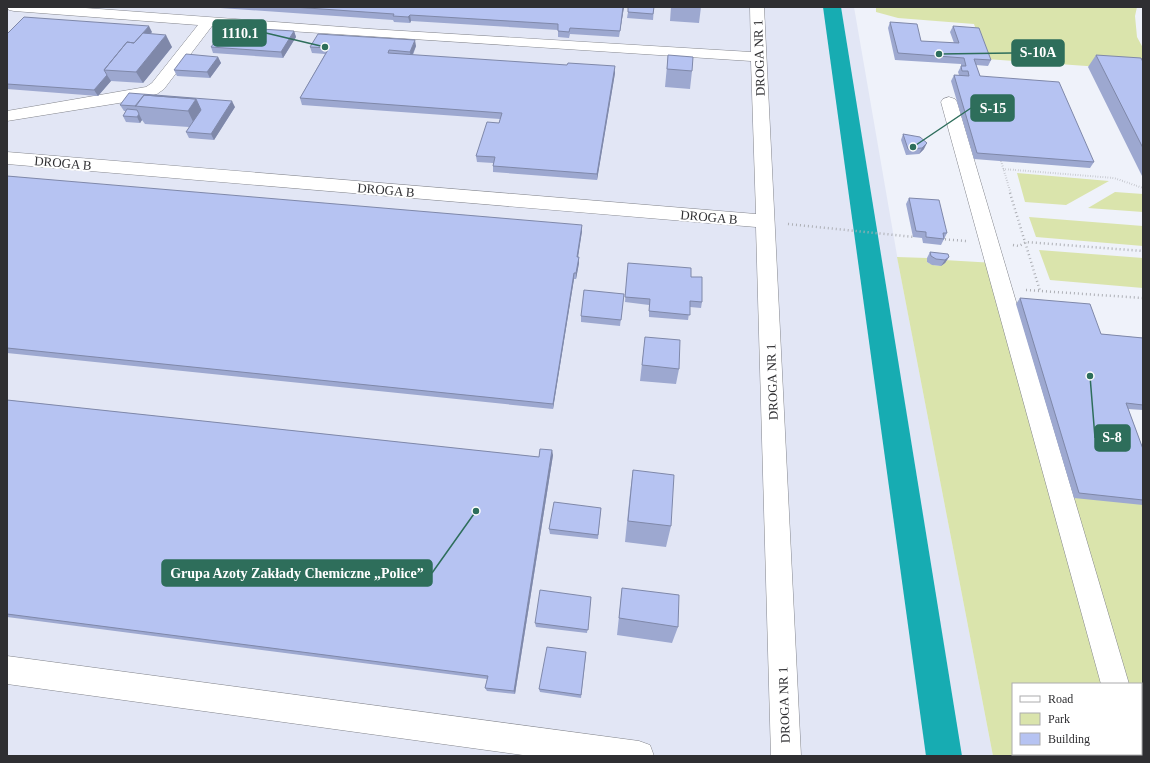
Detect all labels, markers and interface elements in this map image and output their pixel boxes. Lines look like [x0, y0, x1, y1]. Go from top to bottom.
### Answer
street label: DROGA NR 1 [750, 19, 768, 97]
callout: 1110.1 [213, 20, 266, 46]
text: 1110.1 [222, 26, 258, 41]
callout: S-10A [1012, 40, 1064, 66]
text: S-10A [1020, 45, 1057, 60]
callout: S-15 [971, 95, 1014, 121]
text: S-15 [980, 101, 1006, 116]
street label: DROGA B [34, 153, 93, 173]
street label: DROGA B [357, 180, 416, 200]
street label: DROGA B [680, 207, 739, 227]
street label: DROGA NR 1 [763, 343, 781, 421]
callout: S-8 [1095, 425, 1130, 451]
text: S-8 [1102, 430, 1122, 445]
callout: Grupa Azoty Zakłady Chemiczne „Police” [162, 560, 432, 586]
text: Grupa Azoty Zakłady Chemiczne „Police” [170, 566, 424, 581]
street label: DROGA NR 1 [775, 666, 793, 744]
legend [1012, 683, 1142, 755]
text: Road [1048, 692, 1073, 706]
text: Park [1048, 712, 1070, 726]
text: Building [1048, 732, 1090, 746]

